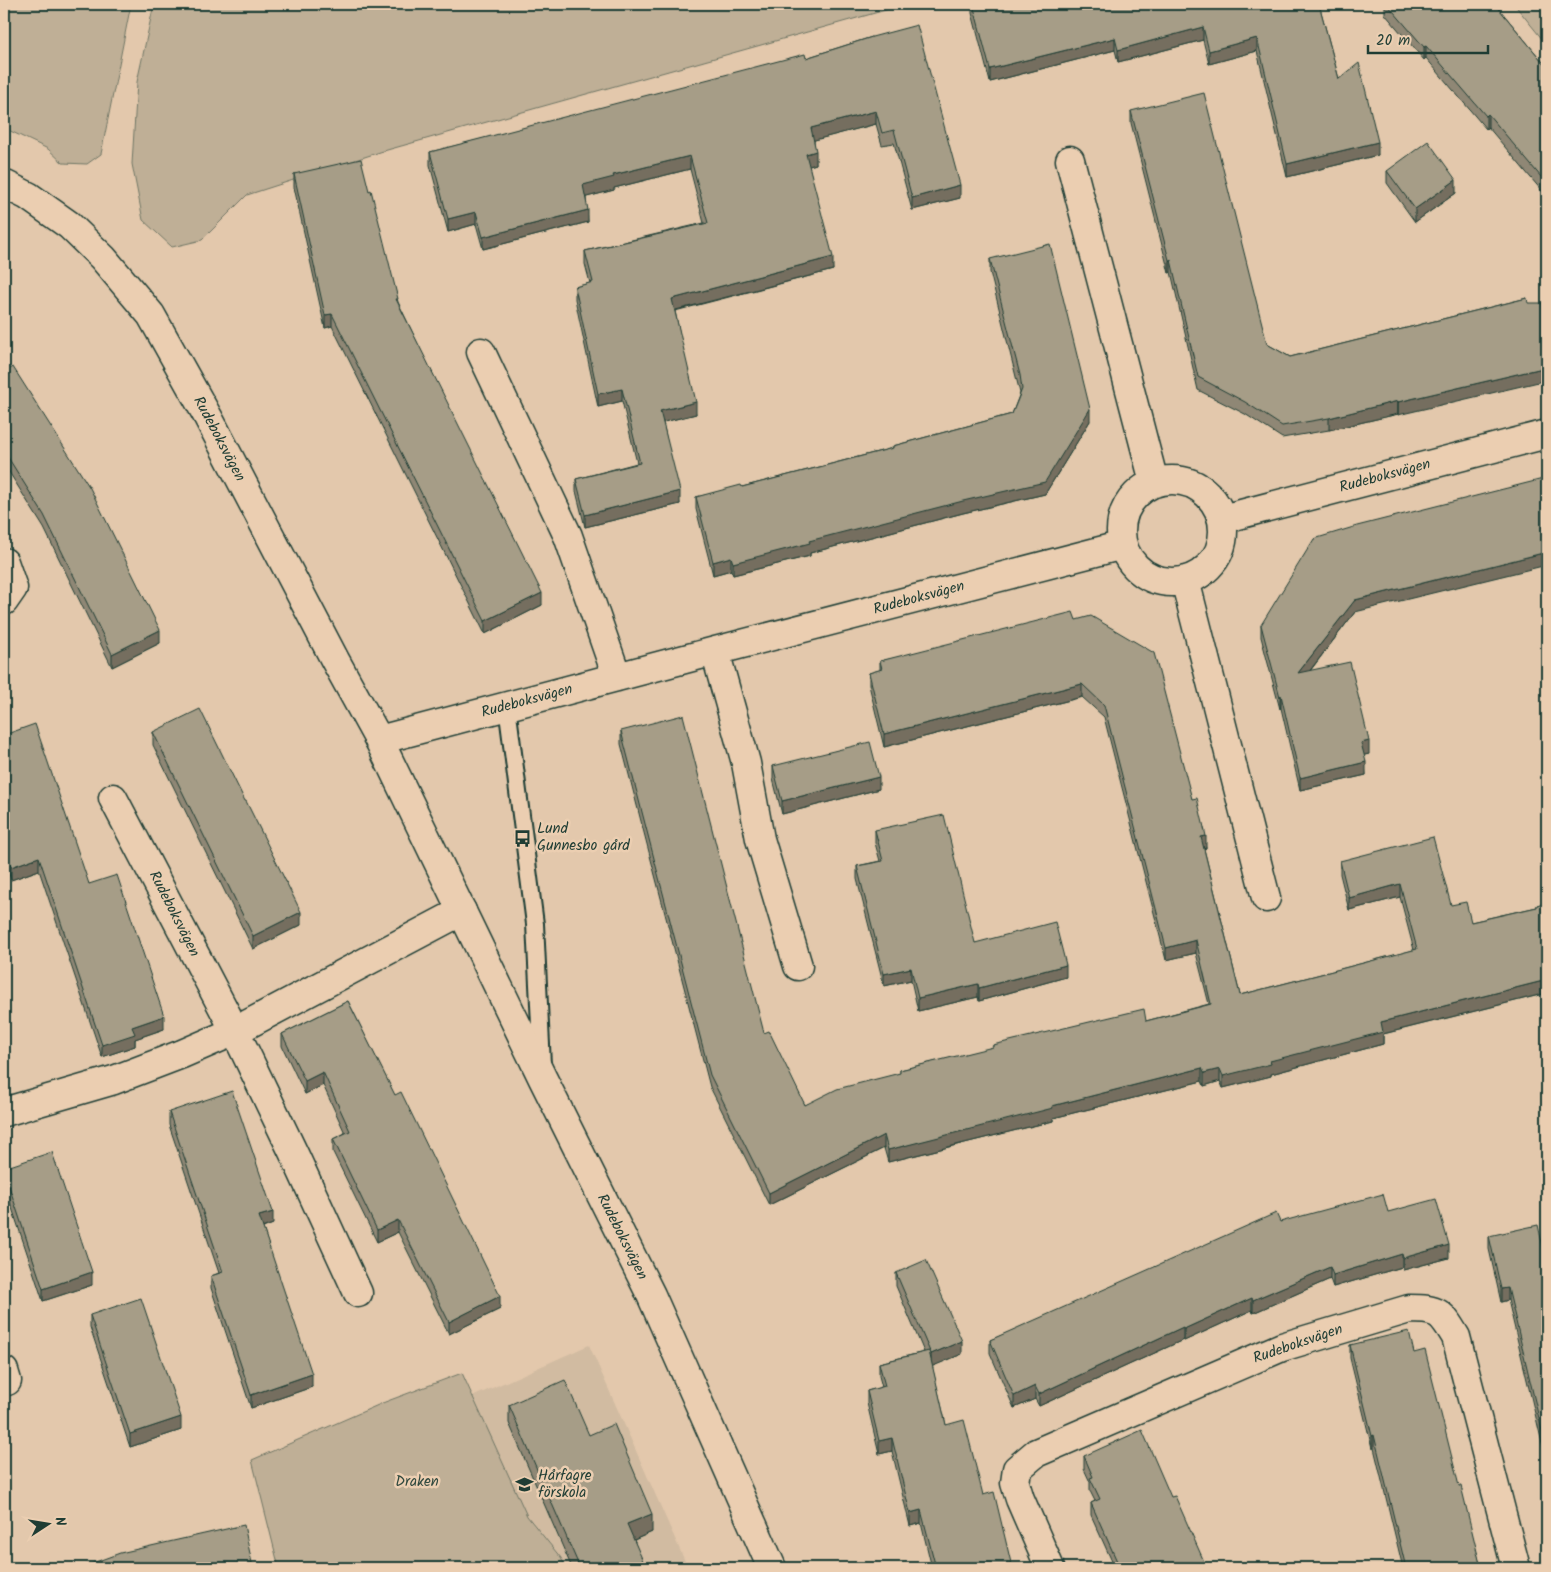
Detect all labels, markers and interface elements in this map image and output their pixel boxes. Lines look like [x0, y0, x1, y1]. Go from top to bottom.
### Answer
scale bar [1368, 22, 1488, 54]
text: 20 m [1376, 29, 1410, 53]
street label: Rudeboksvägen [186, 392, 252, 486]
street label: Rudeboksvägen [1337, 452, 1433, 500]
street label: Rudeboksvägen [871, 574, 967, 622]
street label: Rudeboksvägen [479, 677, 575, 725]
place label: Lund Gunnesbo gård [537, 817, 630, 858]
bus stop icon: Lund Gunnesbo gård [513, 828, 533, 848]
street label: Rudeboksvägen [142, 867, 206, 961]
street label: Rudeboksvägen [590, 1190, 654, 1284]
street label: Rudeboksvägen [1250, 1317, 1346, 1371]
place label: Hårfagre förskola [538, 1464, 592, 1505]
park label: Draken [395, 1470, 439, 1494]
school or university icon: Hårfagre förskola [514, 1475, 534, 1495]
north arrow [22, 1500, 72, 1550]
text: N [48, 1515, 71, 1528]

